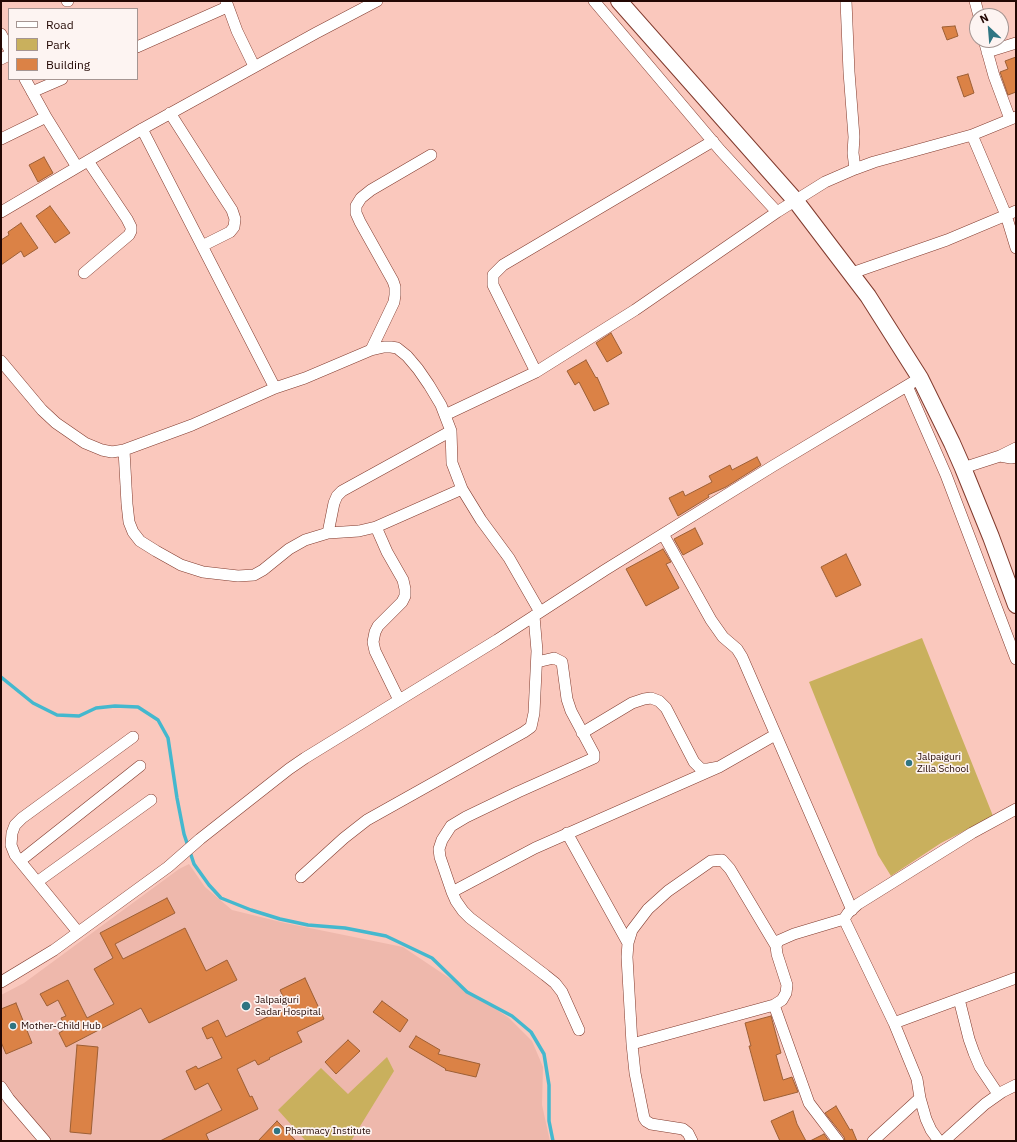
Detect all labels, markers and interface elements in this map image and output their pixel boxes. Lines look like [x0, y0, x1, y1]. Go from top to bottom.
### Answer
legend [8, 8, 138, 80]
north arrow [969, 8, 1009, 48]
text: N [978, 10, 991, 26]
text: Road [46, 17, 74, 32]
text: Park [46, 37, 70, 52]
text: Building [46, 57, 90, 72]
place label: Jalpaiguri Zilla School [917, 751, 969, 774]
marker: Jalpaiguri Zilla School [904, 758, 914, 768]
place label: Jalpaiguri Sadar Hospital [255, 994, 321, 1018]
marker: Jalpaiguri Sadar Hospital [240, 1000, 252, 1012]
place label: Mother-Child Hub [21, 1020, 101, 1032]
marker: Mother-Child Hub [8, 1021, 18, 1031]
place label: Pharmacy Institute [285, 1125, 371, 1137]
marker: Pharmacy Institute [272, 1126, 282, 1136]

